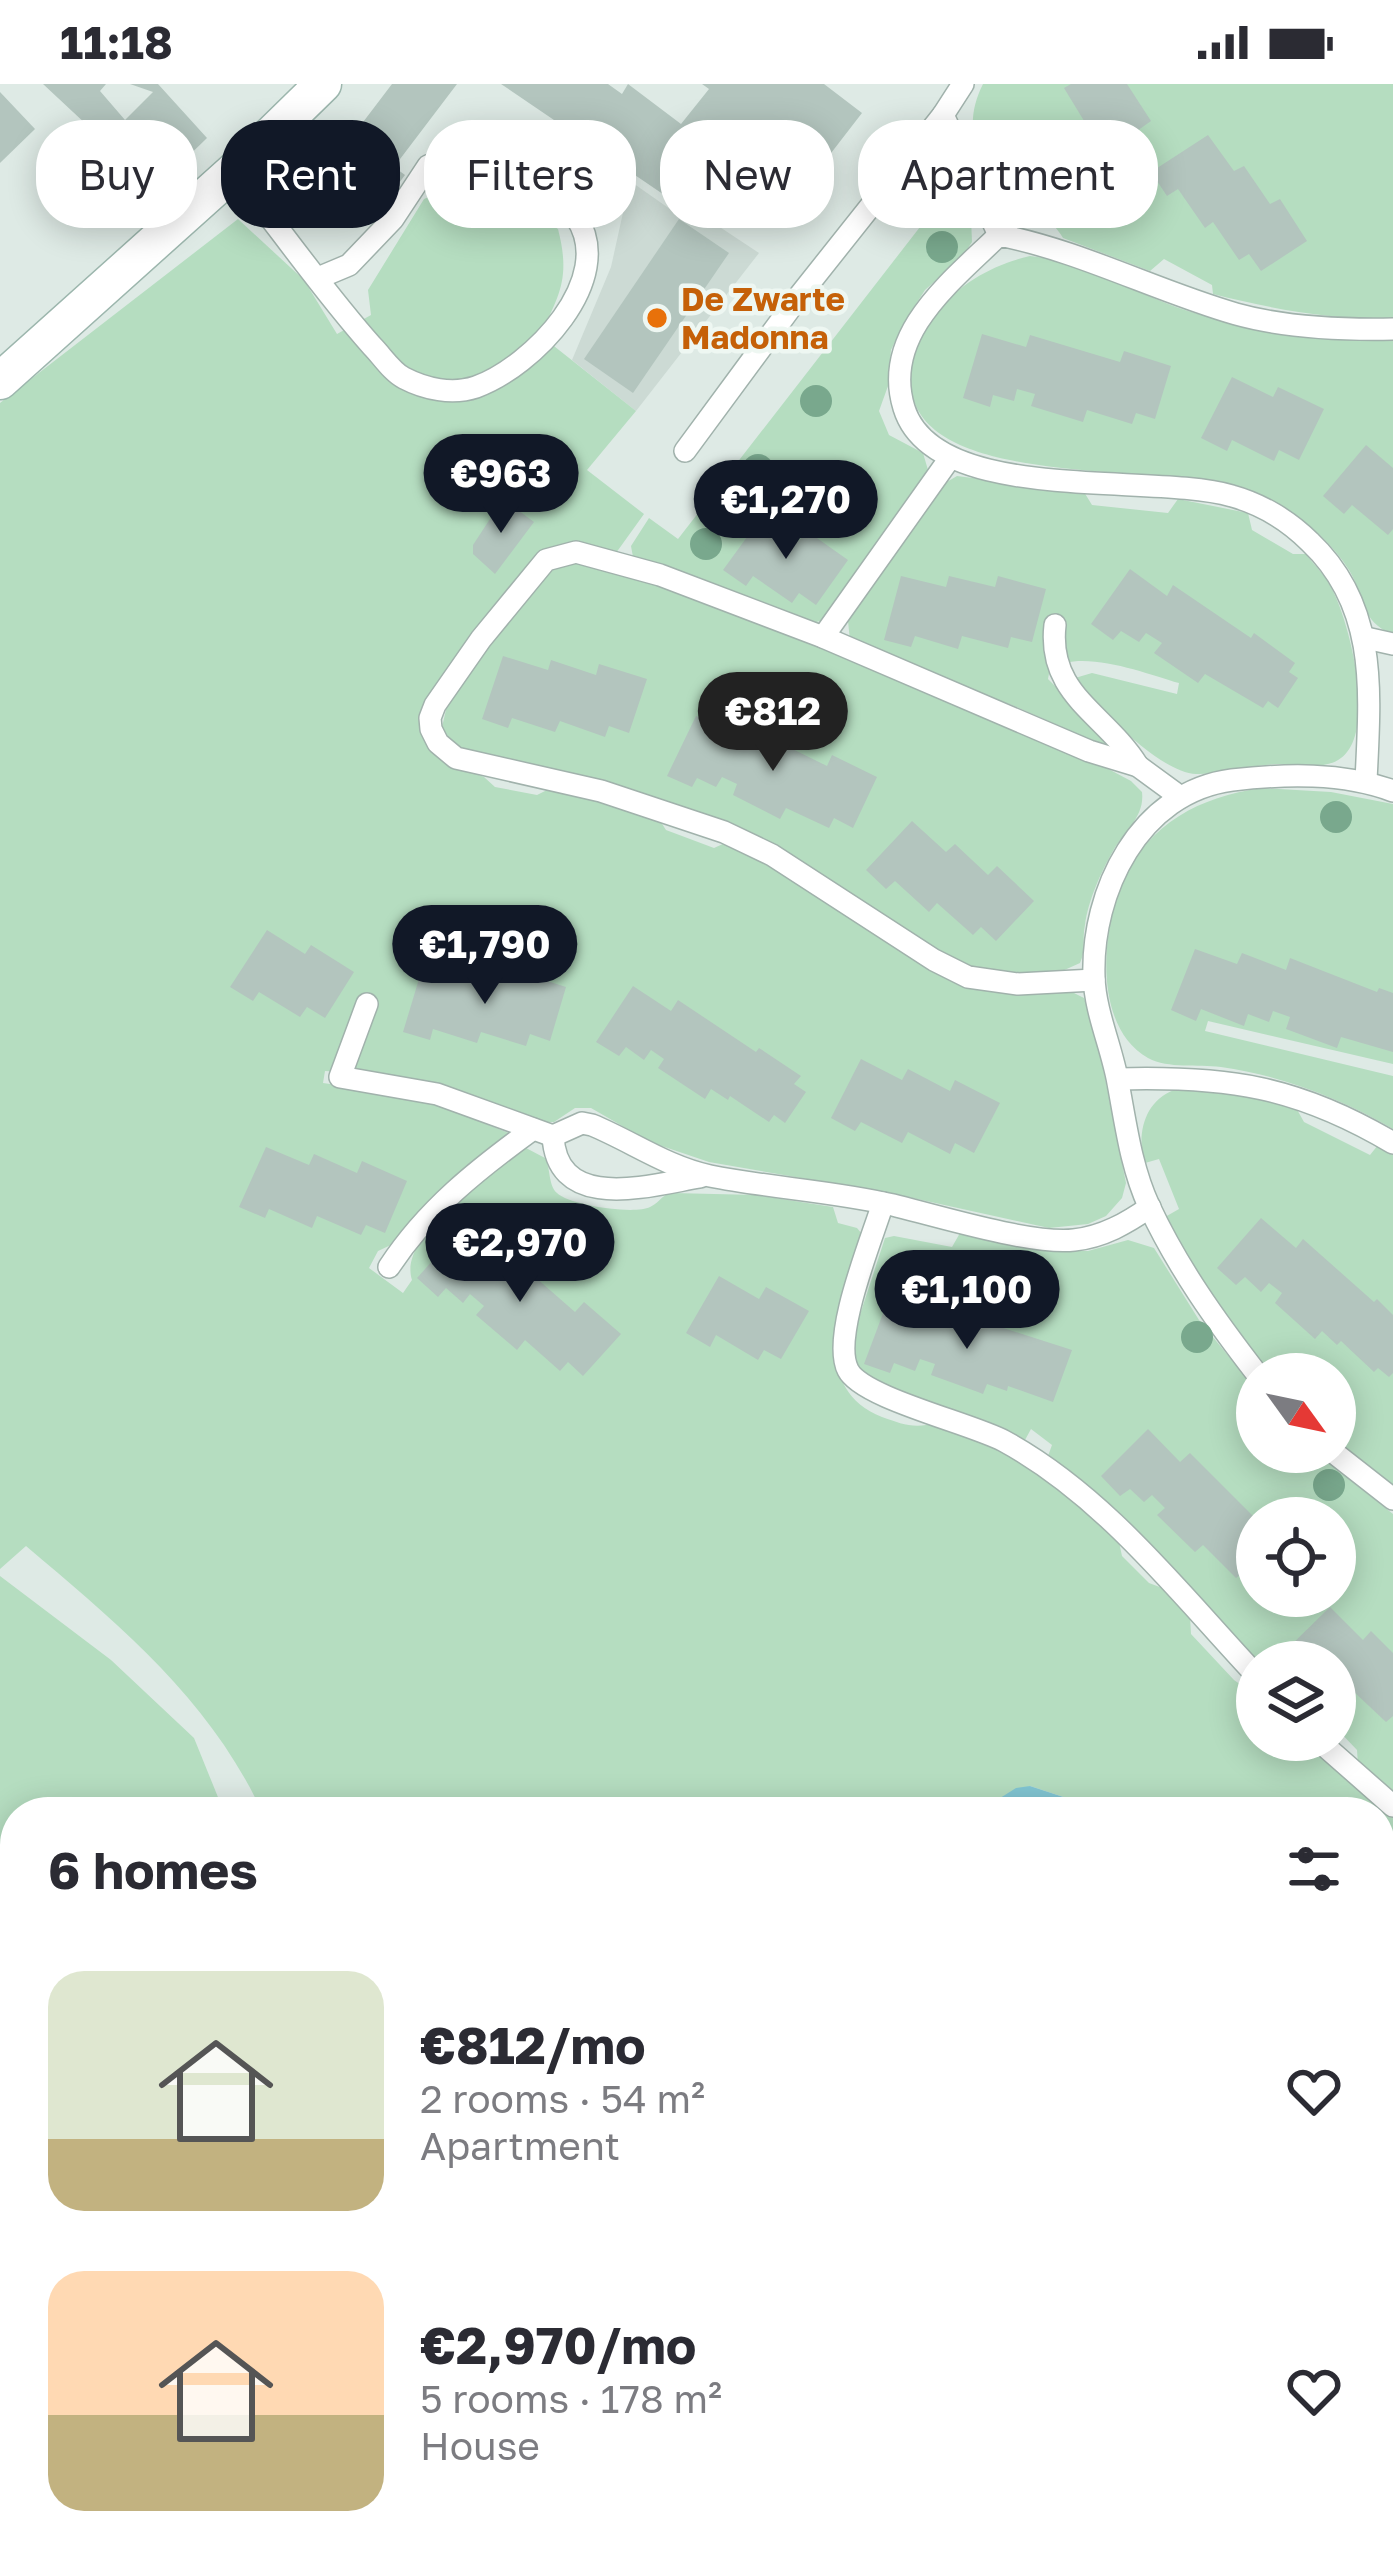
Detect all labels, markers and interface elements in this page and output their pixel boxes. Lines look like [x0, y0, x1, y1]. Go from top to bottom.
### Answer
text: 11:18 [60, 15, 173, 69]
chip: Buy [36, 120, 197, 228]
chip: Rent [221, 120, 400, 228]
chip: Filters [424, 120, 636, 228]
chip: New [660, 120, 834, 228]
chip: Apartment [858, 120, 1158, 228]
place label: De Zwarte Madonna [681, 279, 845, 356]
marker: De Zwarte Madonna [644, 305, 670, 331]
pin: €963 [430, 434, 572, 536]
text: €963 [451, 449, 551, 496]
pin: €1,270 [688, 460, 884, 562]
text: €1,270 [721, 475, 851, 522]
pin: €812 [702, 672, 844, 774]
text: €812 [725, 687, 821, 734]
pin: €1,790 [387, 905, 583, 1007]
text: €1,790 [419, 920, 551, 967]
pin: €2,970 [422, 1203, 618, 1305]
text: €2,970 [452, 1218, 588, 1265]
pin: €1,100 [869, 1250, 1065, 1352]
text: €1,100 [902, 1265, 1032, 1312]
north arrow [1236, 1353, 1356, 1473]
map controls [1236, 1353, 1356, 1761]
button: locate [1236, 1497, 1356, 1617]
button: layers [1236, 1641, 1356, 1761]
icon: filters [1281, 1836, 1347, 1902]
text: 6 homes [48, 1839, 258, 1900]
text: €812/mo [420, 2014, 646, 2075]
icon: home [144, 2019, 288, 2163]
icon: heart [1281, 2058, 1347, 2124]
text: 2 rooms · 54 m² [420, 2075, 705, 2122]
text: Apartment [420, 2122, 620, 2169]
text: €2,970/mo [420, 2314, 696, 2375]
icon: home [144, 2319, 288, 2463]
icon: heart [1281, 2358, 1347, 2424]
text: 5 rooms · 178 m² [420, 2375, 722, 2422]
text: House [420, 2422, 540, 2469]

